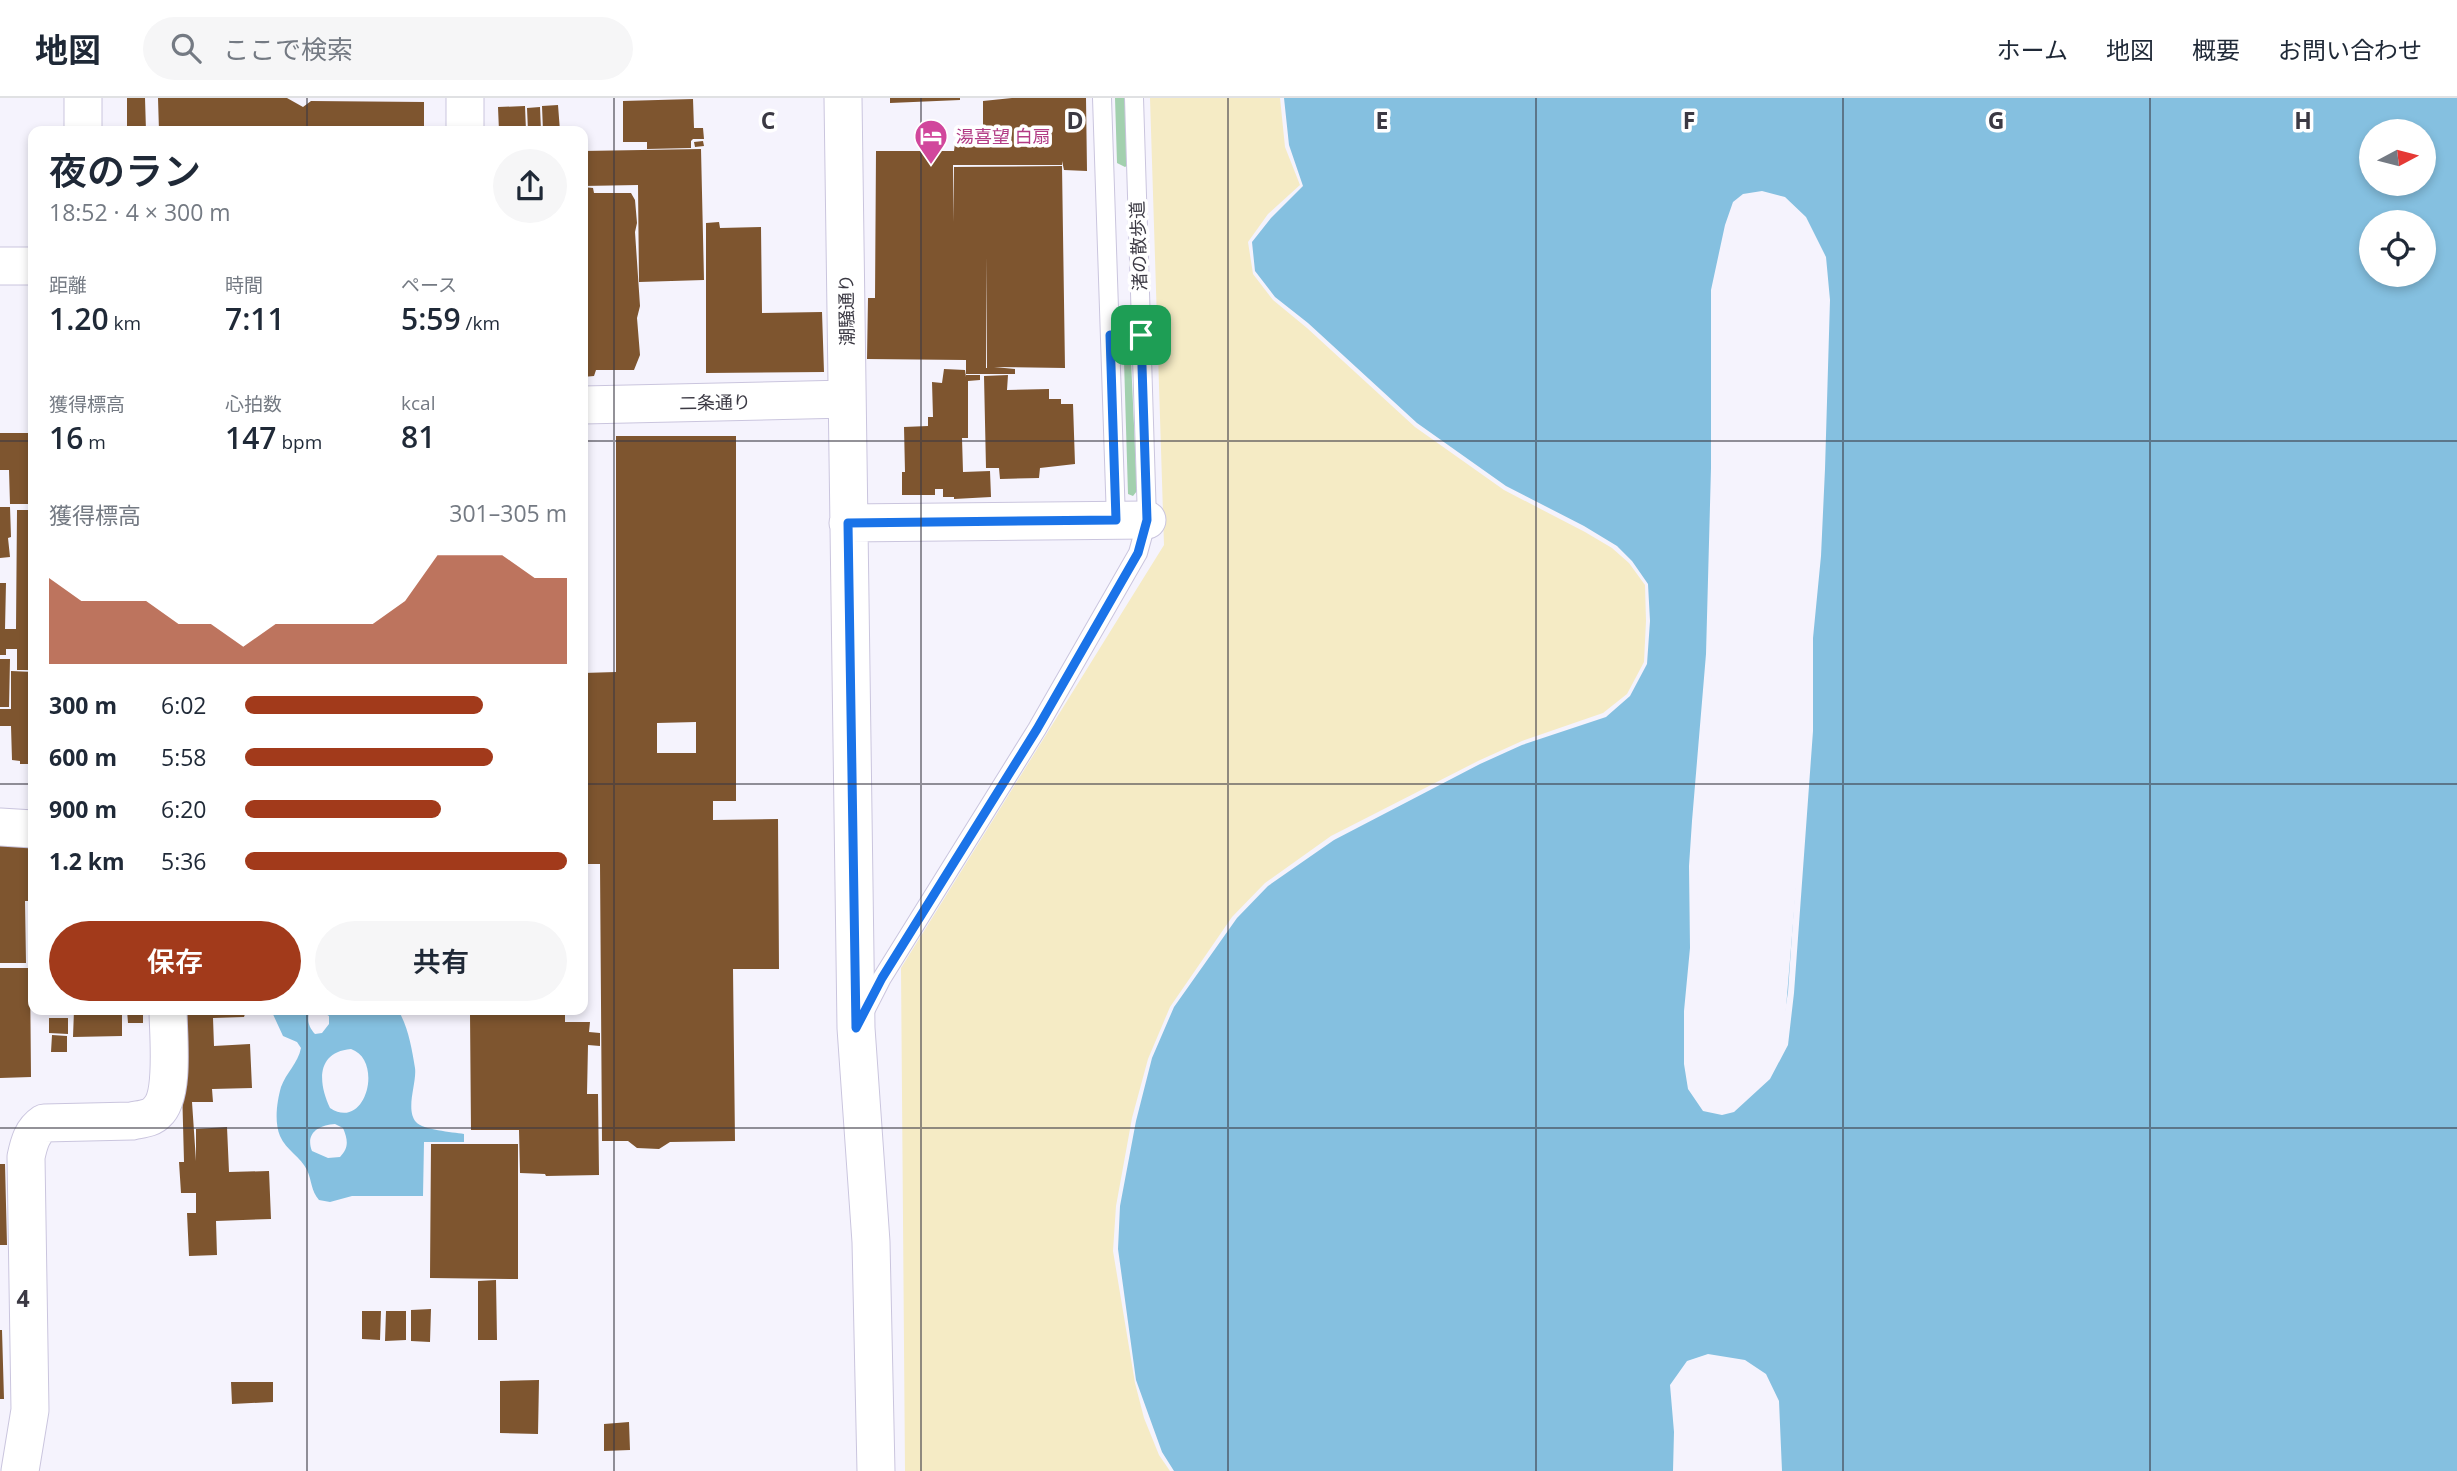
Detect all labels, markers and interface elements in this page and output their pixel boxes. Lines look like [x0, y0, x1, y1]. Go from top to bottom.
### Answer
search box [143, 17, 633, 80]
text: 地図 [35, 27, 101, 72]
icon: search [167, 29, 205, 67]
text: ここで検索 [223, 31, 353, 67]
text: ホーム [1997, 33, 2068, 66]
text: 地図 [2106, 33, 2154, 66]
text: 概要 [2192, 33, 2240, 66]
text: お問い合わせ [2278, 33, 2422, 66]
text: C [761, 104, 775, 136]
text: D [1066, 104, 1084, 136]
text: E [1376, 104, 1388, 136]
text: F [1683, 104, 1695, 136]
text: G [1988, 104, 2004, 136]
text: H [2294, 104, 2312, 136]
hotel icon: 湯喜望 白扇 [912, 117, 950, 166]
north arrow [2359, 119, 2436, 196]
map controls [2359, 119, 2436, 287]
place label: 湯喜望 白扇 [956, 124, 1051, 148]
text: 夜のラン [49, 144, 201, 196]
button: share [493, 149, 567, 223]
text: 18:52 · 4 × 300 m [49, 196, 231, 228]
street label: 渚の散歩道 [1124, 201, 1152, 291]
button: locate [2359, 210, 2436, 287]
text: 距離 [49, 272, 87, 298]
text: 時間 [225, 272, 263, 298]
text: ペース [401, 272, 457, 298]
street label: 潮騒通り [833, 274, 859, 346]
text: 1.20 [49, 298, 109, 339]
text: 7:11 [225, 298, 285, 339]
text: 5:59 [401, 298, 461, 339]
pin [1111, 305, 1171, 365]
text: km [109, 310, 141, 336]
text: /km [461, 310, 500, 336]
icon: arrive [1122, 316, 1160, 354]
street label: 二条通り [679, 389, 751, 415]
text: kcal [401, 390, 435, 416]
text: 獲得標高 [49, 391, 125, 417]
text: 心拍数 [225, 391, 282, 417]
text: 81 [401, 416, 435, 457]
text: 16 [49, 417, 83, 458]
text: 147 [225, 417, 276, 458]
text: m [83, 429, 106, 455]
text: bpm [276, 429, 322, 455]
text: 301–305 m [449, 497, 567, 529]
text: 獲得標高 [49, 499, 141, 531]
text: 300 m [49, 689, 117, 721]
text: 6:02 [161, 689, 207, 721]
text: 600 m [49, 741, 117, 773]
text: 5:58 [161, 741, 207, 773]
text: 900 m [49, 793, 117, 825]
text: 6:20 [161, 793, 207, 825]
text: 1.2 km [49, 845, 125, 877]
text: 5:36 [161, 845, 207, 877]
button: 保存 [49, 921, 301, 1001]
button: 共有 [315, 921, 567, 1001]
text: 4 [16, 1282, 30, 1314]

